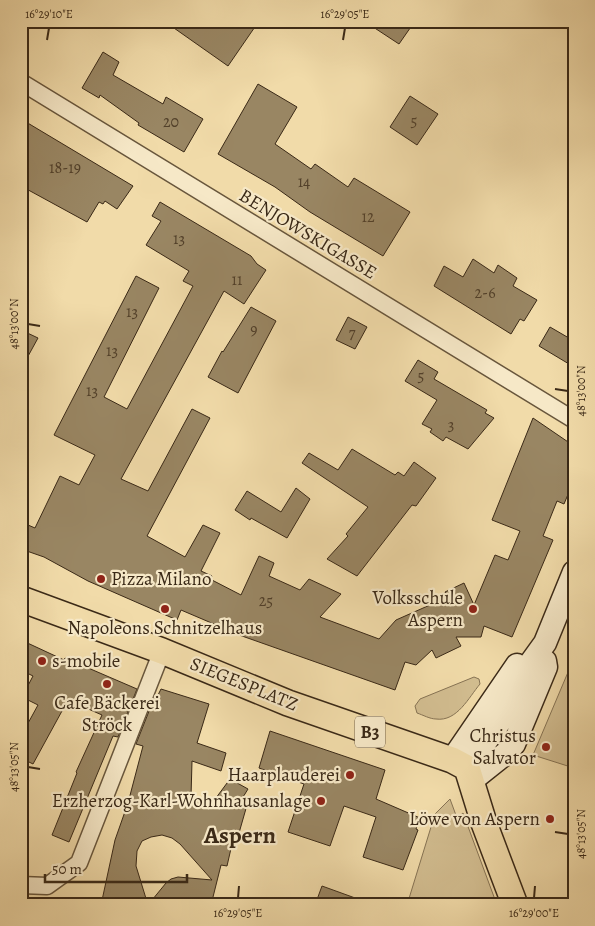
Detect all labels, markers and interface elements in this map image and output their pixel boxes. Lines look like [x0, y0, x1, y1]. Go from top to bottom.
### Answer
text: 16°29'10"E [25, 6, 73, 22]
text: 16°29'05"E [321, 6, 369, 22]
house number: 5 [411, 110, 418, 132]
house number: 20 [163, 111, 179, 133]
house number: 18-19 [49, 157, 81, 179]
house number: 14 [298, 171, 310, 193]
street label: BENJOWSKIGASSE [234, 183, 382, 285]
house number: 12 [361, 206, 375, 228]
house number: 13 [173, 228, 185, 250]
house number: 11 [232, 269, 243, 291]
house number: 2-6 [474, 282, 496, 304]
text: 48°13'00"N [6, 298, 22, 350]
house number: 13 [126, 301, 138, 323]
house number: 9 [250, 319, 258, 341]
house number: 7 [349, 322, 356, 344]
house number: 13 [106, 340, 118, 362]
house number: 5 [418, 365, 425, 387]
text: 48°13'00"N [573, 365, 589, 417]
house number: 13 [86, 380, 98, 402]
house number: 3 [448, 414, 454, 436]
place label: Pizza Milano [111, 566, 211, 592]
marker: Pizza Milano [95, 573, 107, 585]
place label: Volksschule Aspern [371, 585, 463, 633]
house number: 25 [259, 590, 273, 612]
marker: Napoleons Schnitzelhaus [159, 603, 171, 615]
marker: Volksschule Aspern [467, 603, 479, 615]
place label: Napoleons Schnitzelhaus [68, 615, 262, 641]
place label: s-mobile [52, 648, 120, 674]
street label: SIEGESPLATZ [186, 651, 302, 717]
marker: s-mobile [36, 655, 48, 667]
marker: Cafe Bäckerei Ströck [101, 678, 113, 690]
place label: Cafe Bäckerei Ströck [54, 690, 160, 738]
road number: B3 [355, 716, 385, 748]
place label: Christus Salvator [469, 723, 536, 771]
marker: Christus Salvator [540, 741, 552, 753]
text: 48°13'05"N [6, 742, 22, 792]
place label: Haarplauderei [228, 762, 340, 788]
marker: Haarplauderei [344, 769, 356, 781]
place label: Erzherzog-Karl-Wohnhausanlage [52, 788, 311, 814]
marker: Erzherzog-Karl-Wohnhausanlage [315, 795, 327, 807]
place label: Löwe von Aspern [409, 806, 540, 832]
text: 48°13'05"N [573, 809, 589, 859]
marker: Löwe von Aspern [544, 813, 556, 825]
district label: Aspern [203, 819, 277, 851]
scale bar [45, 851, 188, 883]
text: 50 m [52, 859, 82, 879]
text: 16°29'05"E [214, 905, 262, 921]
text: 16°29'00"E [509, 905, 559, 921]

